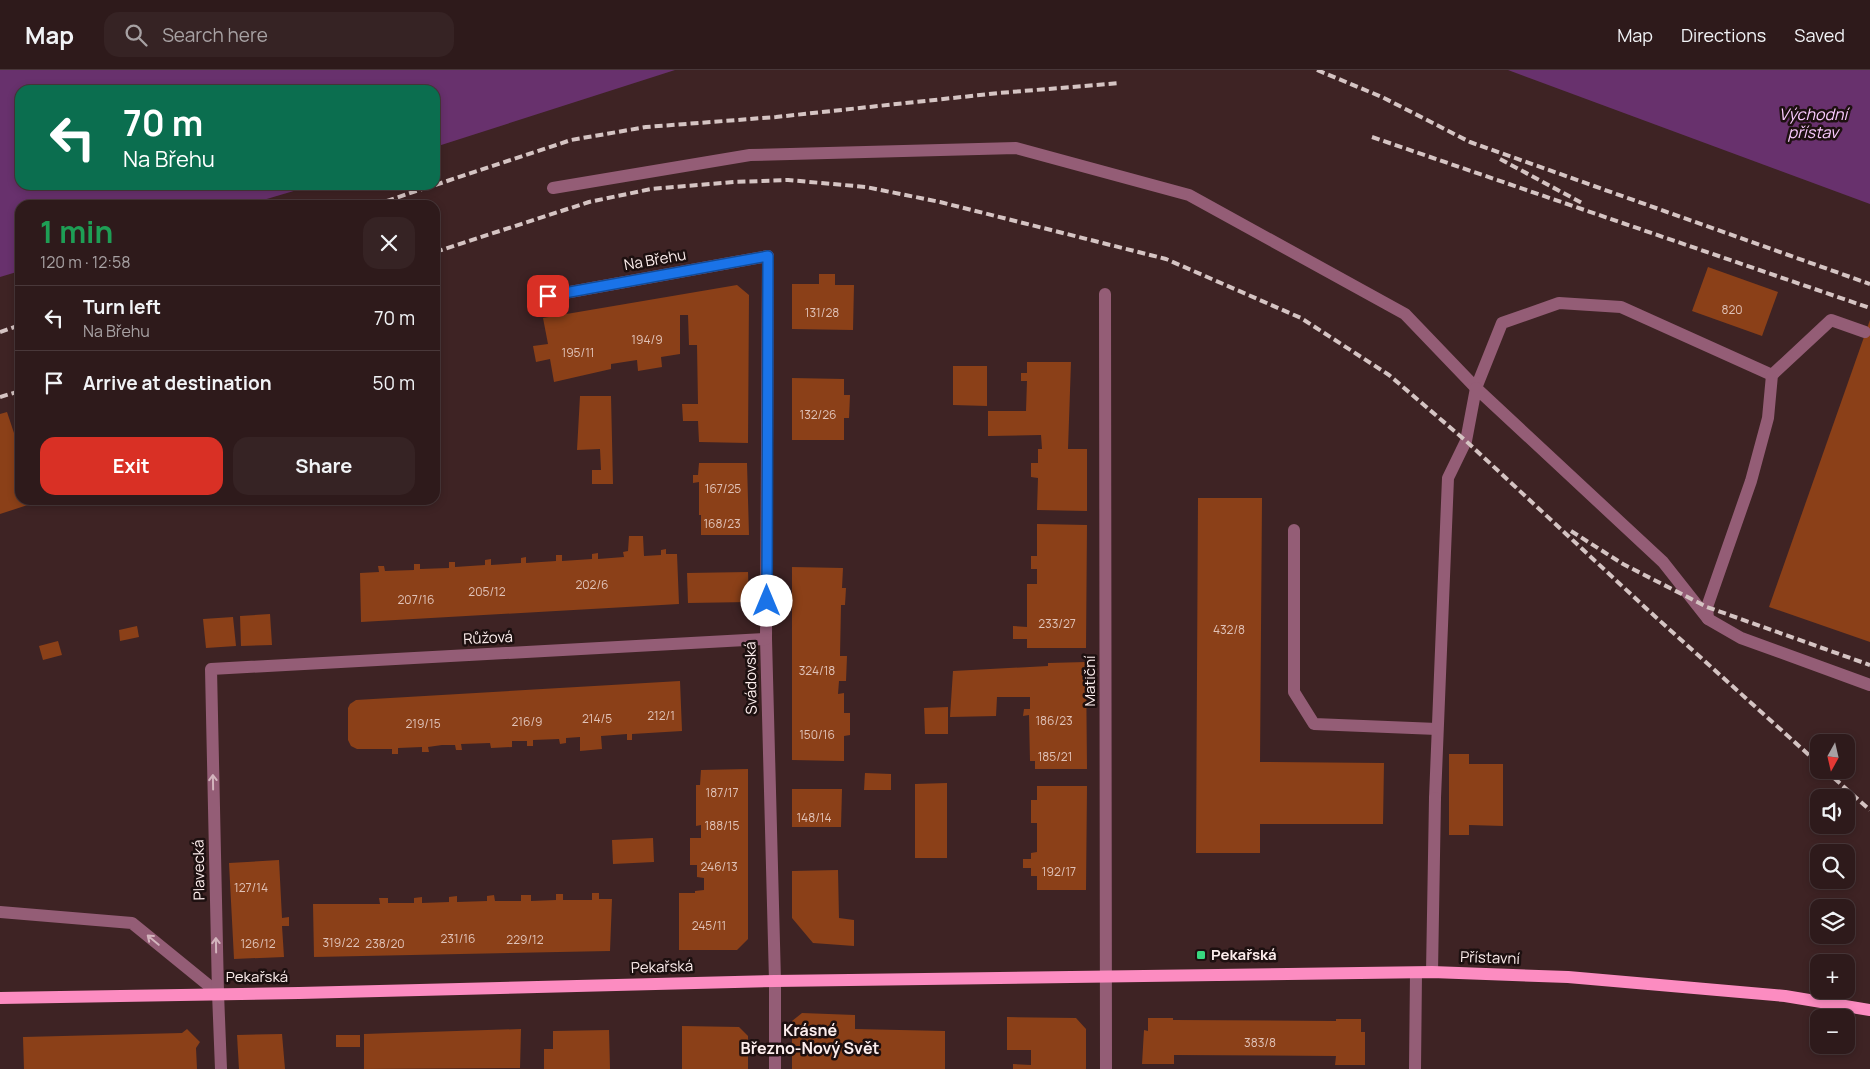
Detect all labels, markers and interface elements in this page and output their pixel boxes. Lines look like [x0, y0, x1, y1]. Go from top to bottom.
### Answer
search box [104, 12, 454, 57]
text: Map [25, 18, 74, 51]
icon: search [122, 21, 150, 49]
text: Search here [162, 22, 268, 48]
text: Map [1617, 23, 1653, 47]
text: Directions [1681, 23, 1766, 47]
text: Saved [1794, 23, 1845, 47]
text: 70 m [123, 99, 203, 147]
water label: Východní přístav [1779, 103, 1850, 143]
icon: left [40, 105, 105, 170]
text: Na Břehu [123, 144, 215, 174]
text: 1 min [40, 211, 113, 252]
button: close [363, 217, 415, 269]
street label: Na Břehu [622, 244, 688, 275]
text: 120 m · 12:58 [40, 251, 131, 273]
pin [527, 275, 569, 317]
icon: arrive [534, 282, 562, 310]
text: Turn left [83, 294, 161, 320]
house number: 820 [1721, 301, 1743, 318]
icon: left [40, 304, 68, 332]
house number: 131/28 [805, 304, 839, 321]
text: 70 m [374, 305, 415, 331]
text: Na Břehu [83, 320, 150, 342]
house number: 194/9 [631, 331, 663, 348]
house number: 195/11 [561, 344, 595, 361]
icon: arrive [40, 369, 68, 397]
text: Arrive at destination [83, 370, 272, 396]
text: 50 m [373, 370, 415, 396]
house number: 132/26 [799, 406, 837, 423]
button: Exit [40, 437, 223, 495]
button: Share [233, 437, 415, 495]
house number: 167/25 [705, 480, 741, 497]
house number: 168/23 [703, 515, 741, 532]
position arrow [740, 574, 792, 626]
house number: 202/6 [575, 576, 609, 593]
house number: 205/12 [468, 583, 506, 600]
house number: 207/16 [398, 591, 434, 608]
house number: 233/27 [1038, 615, 1076, 632]
house number: 432/8 [1213, 621, 1245, 638]
street label: Růžová [463, 626, 513, 649]
street label: Svádovská [739, 641, 762, 715]
street label: Matiční [1079, 655, 1100, 707]
house number: 324/18 [799, 662, 835, 679]
house number: 212/1 [647, 707, 675, 724]
house number: 214/5 [582, 710, 612, 727]
house number: 186/23 [1035, 712, 1073, 729]
house number: 216/9 [511, 713, 543, 730]
house number: 219/15 [405, 715, 441, 732]
house number: 150/16 [799, 726, 835, 743]
north arrow [1810, 734, 1855, 779]
map controls [1810, 734, 1855, 1054]
house number: 185/21 [1038, 748, 1072, 765]
one-way arrow [208, 774, 218, 790]
house number: 187/17 [705, 784, 739, 801]
button: sound [1810, 789, 1855, 834]
house number: 148/14 [796, 809, 832, 826]
house number: 188/15 [705, 817, 740, 834]
street label: Plavecká [187, 839, 210, 901]
button: search [1810, 844, 1855, 889]
house number: 246/13 [700, 858, 738, 875]
house number: 192/17 [1042, 863, 1076, 880]
house number: 127/14 [234, 879, 268, 896]
button: layers [1810, 899, 1855, 944]
house number: 245/11 [692, 917, 726, 934]
house number: 231/16 [441, 930, 475, 947]
house number: 229/12 [506, 931, 544, 948]
house number: 319/22 [322, 934, 360, 951]
one-way arrow [147, 935, 160, 946]
house number: 126/12 [240, 935, 276, 952]
house number: 238/20 [365, 935, 405, 952]
one-way arrow [212, 937, 221, 953]
place label: Pekařská [1211, 944, 1277, 965]
street label: Přístavní [1460, 946, 1521, 969]
marker: Pekařská [1195, 949, 1207, 961]
button: + [1810, 954, 1855, 999]
street label: Pekařská [630, 955, 693, 978]
street label: Pekařská [226, 966, 288, 987]
button: − [1810, 1009, 1855, 1054]
district label: Krásné Březno-Nový Svět [741, 1019, 880, 1059]
house number: 383/8 [1244, 1034, 1276, 1051]

